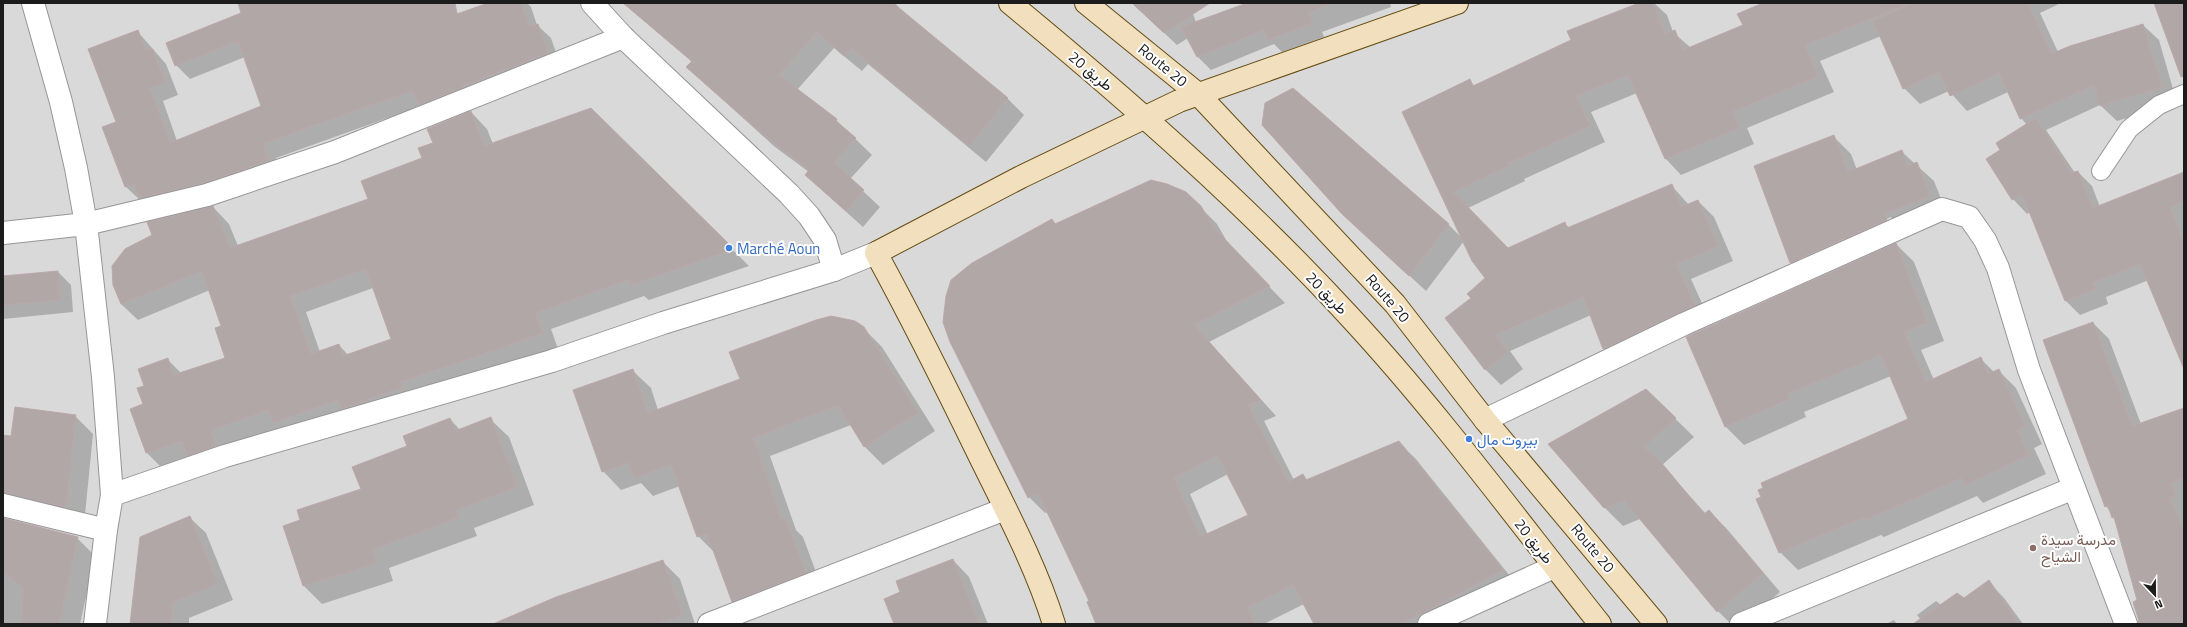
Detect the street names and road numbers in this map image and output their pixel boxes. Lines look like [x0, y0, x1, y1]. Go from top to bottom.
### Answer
street label: Route 20 [1133, 38, 1193, 92]
street label: طريق 20 [1064, 46, 1118, 97]
street label: طريق 20 [1301, 266, 1353, 320]
street label: Route 20 [1360, 269, 1416, 327]
street label: طريق 20 [1509, 513, 1559, 569]
street label: Route 20 [1566, 518, 1620, 578]

